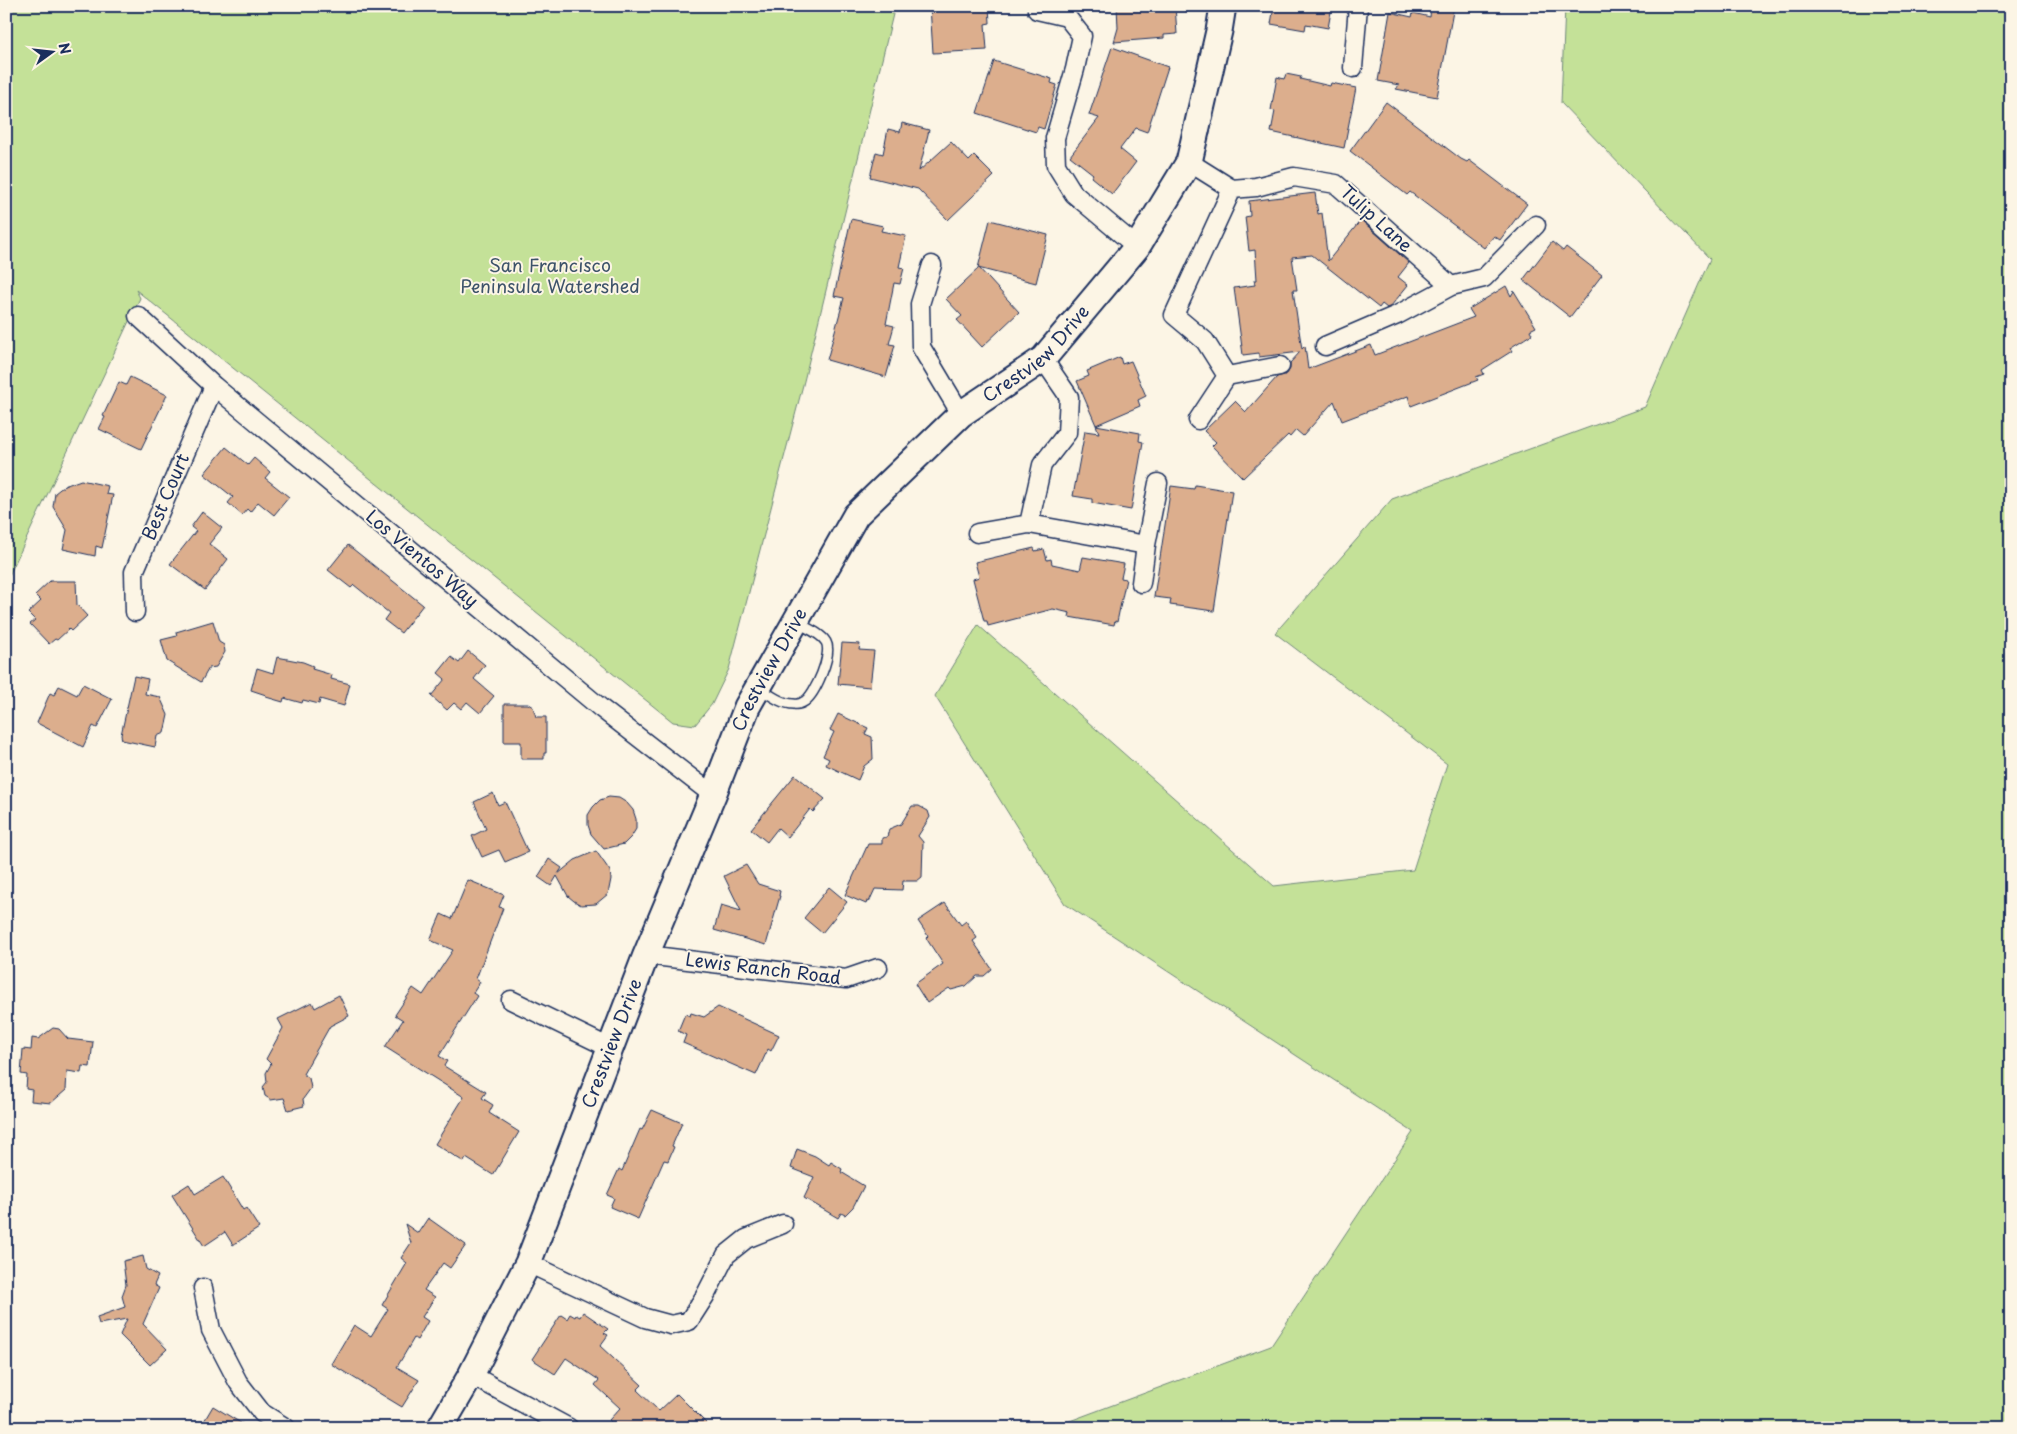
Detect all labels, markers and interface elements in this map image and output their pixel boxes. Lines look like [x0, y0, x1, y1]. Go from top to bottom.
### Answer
north arrow [28, 28, 78, 78]
text: N [53, 40, 77, 57]
street label: Tulip Lane [1335, 178, 1419, 258]
park label: San Francisco Peninsula Watershed [460, 251, 640, 299]
street label: Crestview Drive [976, 298, 1095, 408]
street label: Best Court [134, 449, 195, 544]
street label: Los Vientos Way [361, 503, 485, 613]
street label: Crestview Drive [724, 602, 813, 735]
street label: Lewis Ranch Road [684, 945, 842, 990]
street label: Crestview Drive [574, 974, 648, 1112]

